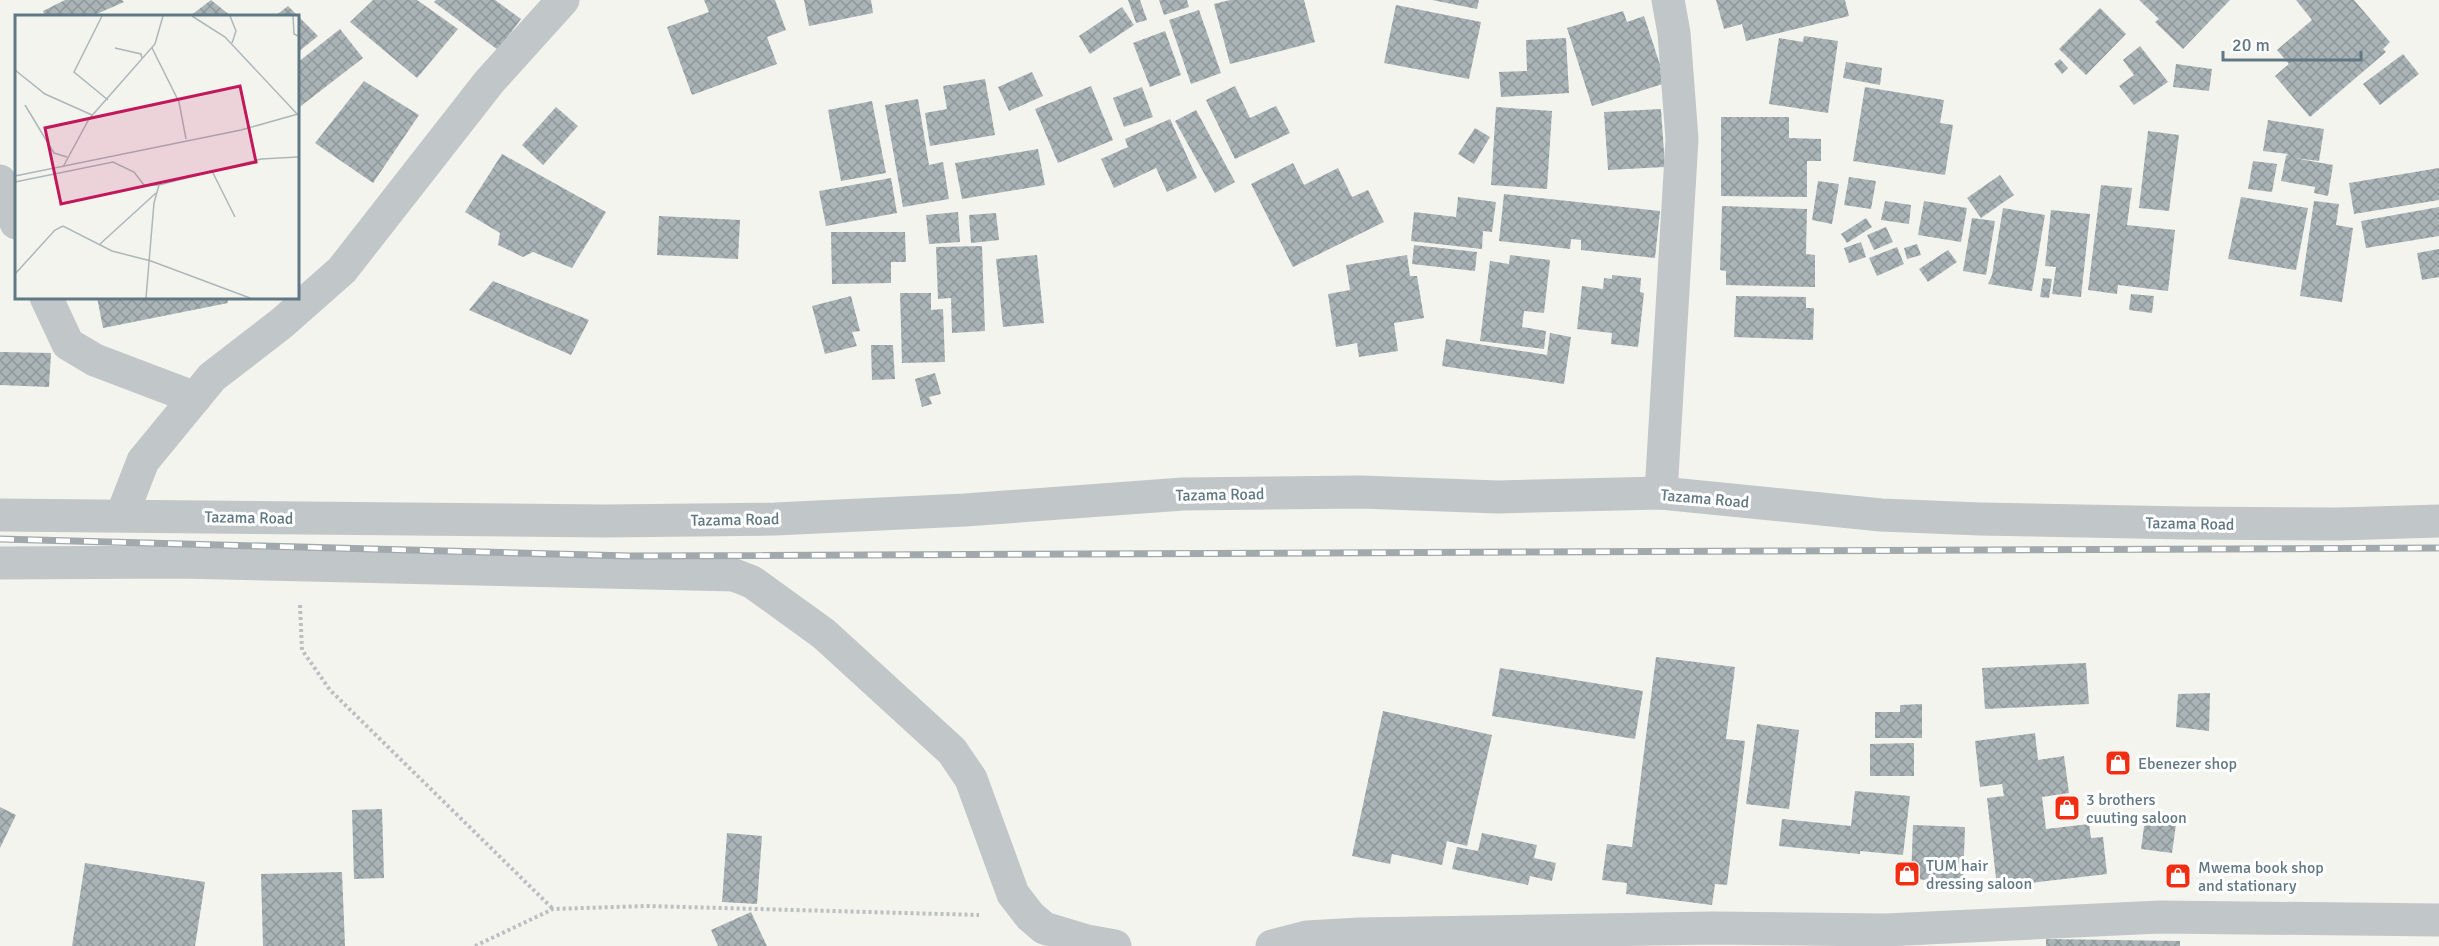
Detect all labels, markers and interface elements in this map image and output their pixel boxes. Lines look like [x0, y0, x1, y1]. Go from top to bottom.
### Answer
inset map [15, 15, 298, 298]
scale bar [2223, 24, 2361, 62]
text: 20 m [2232, 34, 2270, 56]
street label: Tazama Road [1175, 484, 1265, 506]
street label: Tazama Road [1660, 485, 1750, 513]
street label: Tazama Road [204, 507, 294, 529]
street label: Tazama Road [690, 509, 780, 531]
street label: Tazama Road [2145, 513, 2235, 535]
shop icon: Ebenezer shop [2103, 748, 2133, 778]
place label: Ebenezer shop [2138, 754, 2237, 774]
place label: 3 brothers cuuting saloon [2086, 790, 2187, 828]
shop icon: 3 brothers cuuting saloon [2052, 793, 2082, 823]
place label: TUM hair dressing saloon [1926, 856, 2032, 894]
place label: Mwema book shop and stationary [2198, 858, 2324, 896]
shop icon: TUM hair dressing saloon [1892, 859, 1922, 889]
shop icon: Mwema book shop and stationary [2163, 861, 2193, 891]

